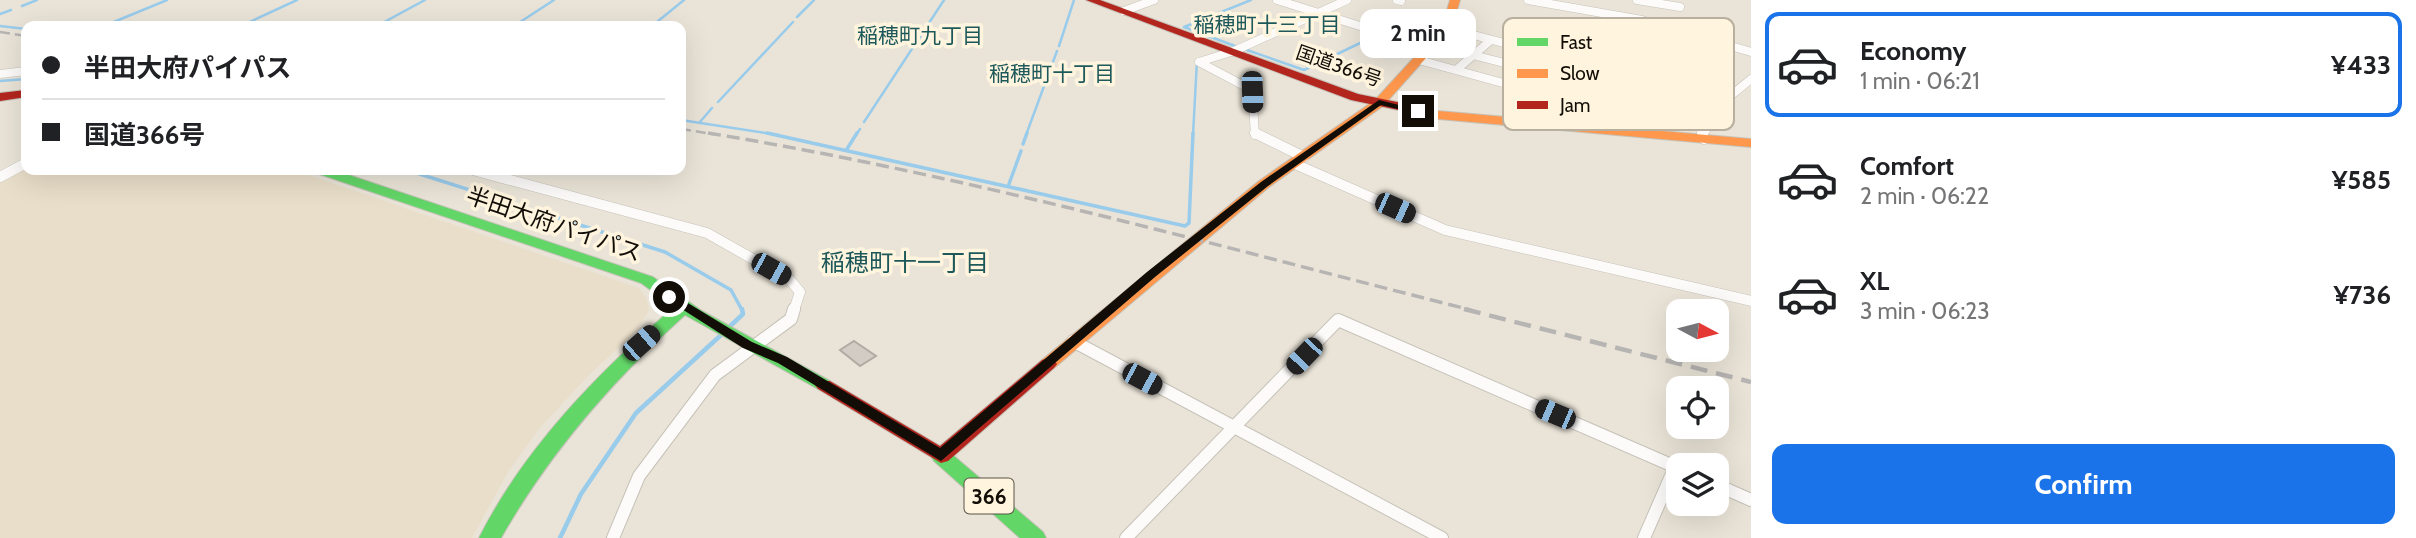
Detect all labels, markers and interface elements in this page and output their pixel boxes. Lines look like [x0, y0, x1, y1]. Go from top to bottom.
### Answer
callout: 2 min [1360, 10, 1476, 58]
district label: 稲穂町十三丁目 [1194, 12, 1341, 37]
legend [1503, 18, 1734, 130]
text: 2 min [1390, 19, 1446, 47]
district label: 稲穂町九丁目 [857, 23, 983, 48]
text: Fast [1560, 31, 1593, 54]
icon: car [1776, 33, 1839, 96]
text: Economy [1860, 35, 1966, 67]
street label: 国道366号 [1293, 41, 1385, 91]
text: ¥433 [2331, 49, 2391, 81]
text: 半田大府パイパス [84, 52, 291, 84]
district label: 稲穂町十丁目 [989, 61, 1115, 86]
text: Slow [1560, 62, 1600, 85]
text: 1 min · 06:21 [1860, 67, 1980, 95]
car [1241, 71, 1264, 113]
text: Jam [1559, 94, 1590, 117]
route end [1402, 95, 1434, 127]
text: 国道366号 [84, 119, 205, 151]
icon: car [1776, 148, 1839, 211]
text: Comfort [1860, 150, 1954, 182]
text: ¥585 [2332, 164, 2391, 196]
street label: 半田大府パイパス [463, 181, 645, 267]
text: 2 min · 06:22 [1860, 182, 1989, 210]
car [1372, 190, 1419, 226]
district label: 稲穂町十一丁目 [821, 248, 989, 277]
car [748, 250, 795, 288]
icon: car [1776, 263, 1839, 326]
text: XL [1860, 265, 1889, 297]
text: ¥736 [2333, 279, 2391, 311]
route start [653, 281, 685, 313]
text: 3 min · 06:23 [1860, 297, 1990, 325]
north arrow [1666, 299, 1729, 362]
map controls [1666, 299, 1729, 516]
car [619, 321, 664, 365]
car [1282, 334, 1327, 378]
car [1119, 360, 1166, 398]
button: locate [1666, 376, 1729, 439]
car [1532, 396, 1579, 432]
button: Confirm [1772, 444, 2395, 524]
button: layers [1666, 453, 1729, 516]
road number: 366 [964, 478, 1014, 514]

